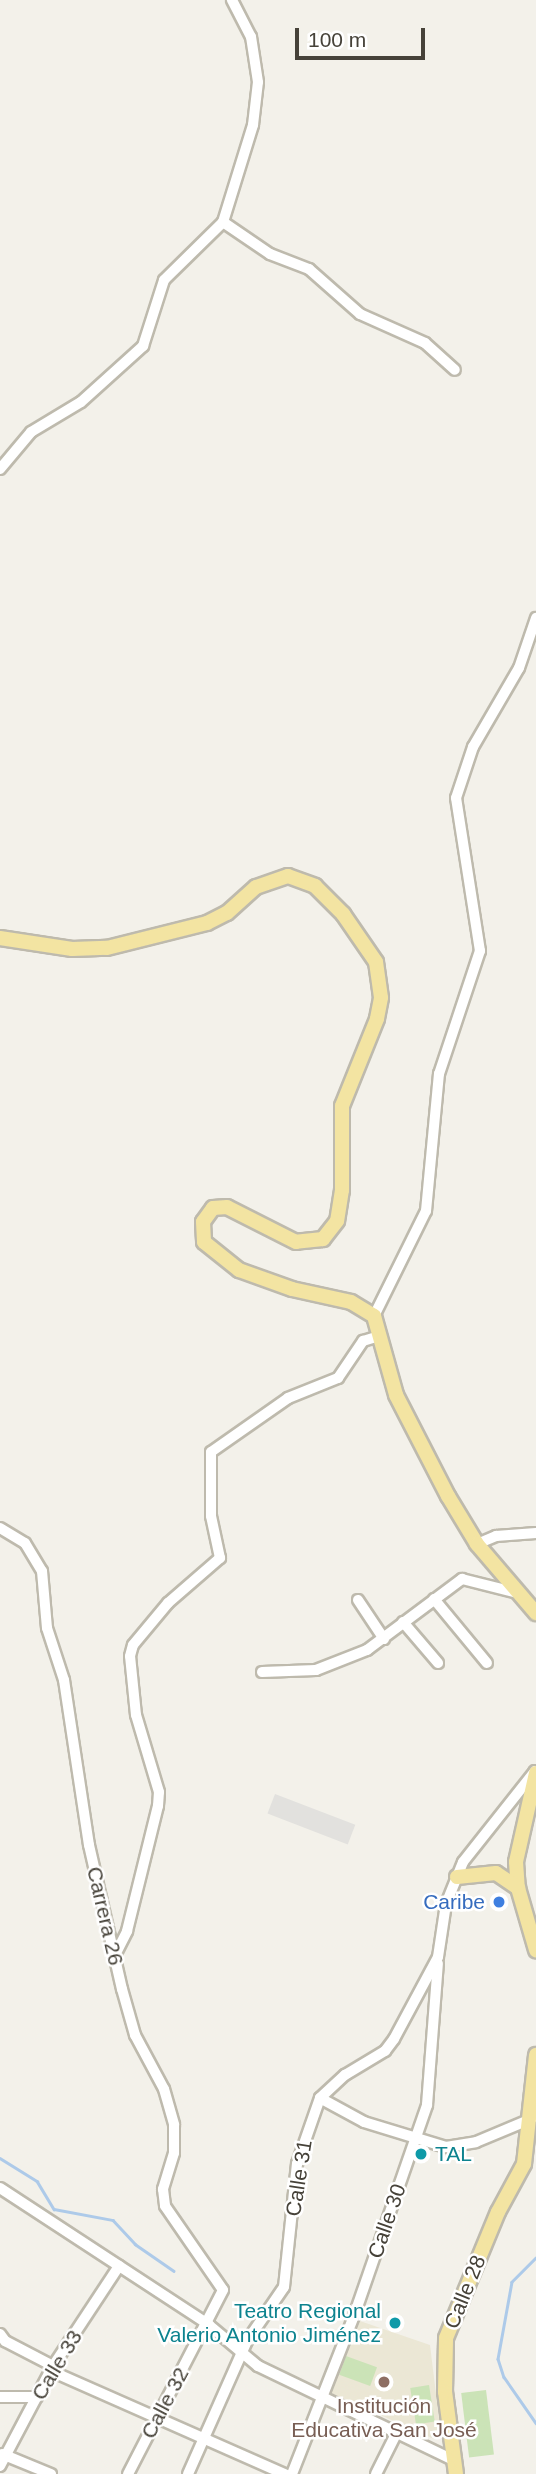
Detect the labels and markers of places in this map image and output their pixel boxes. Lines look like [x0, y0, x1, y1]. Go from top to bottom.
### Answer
place label: Caribe [423, 1889, 485, 1915]
marker: Caribe [491, 1894, 507, 1910]
place label: TAL [435, 2141, 472, 2167]
marker: TAL [413, 2146, 429, 2162]
place label: Teatro Regional Valerio Antonio Jiménez [156, 2298, 381, 2348]
marker: Teatro Regional Valerio Antonio Jiménez [387, 2315, 403, 2331]
marker: Institución Educativa San José [376, 2374, 392, 2390]
place label: Institución Educativa San José [291, 2393, 477, 2443]

